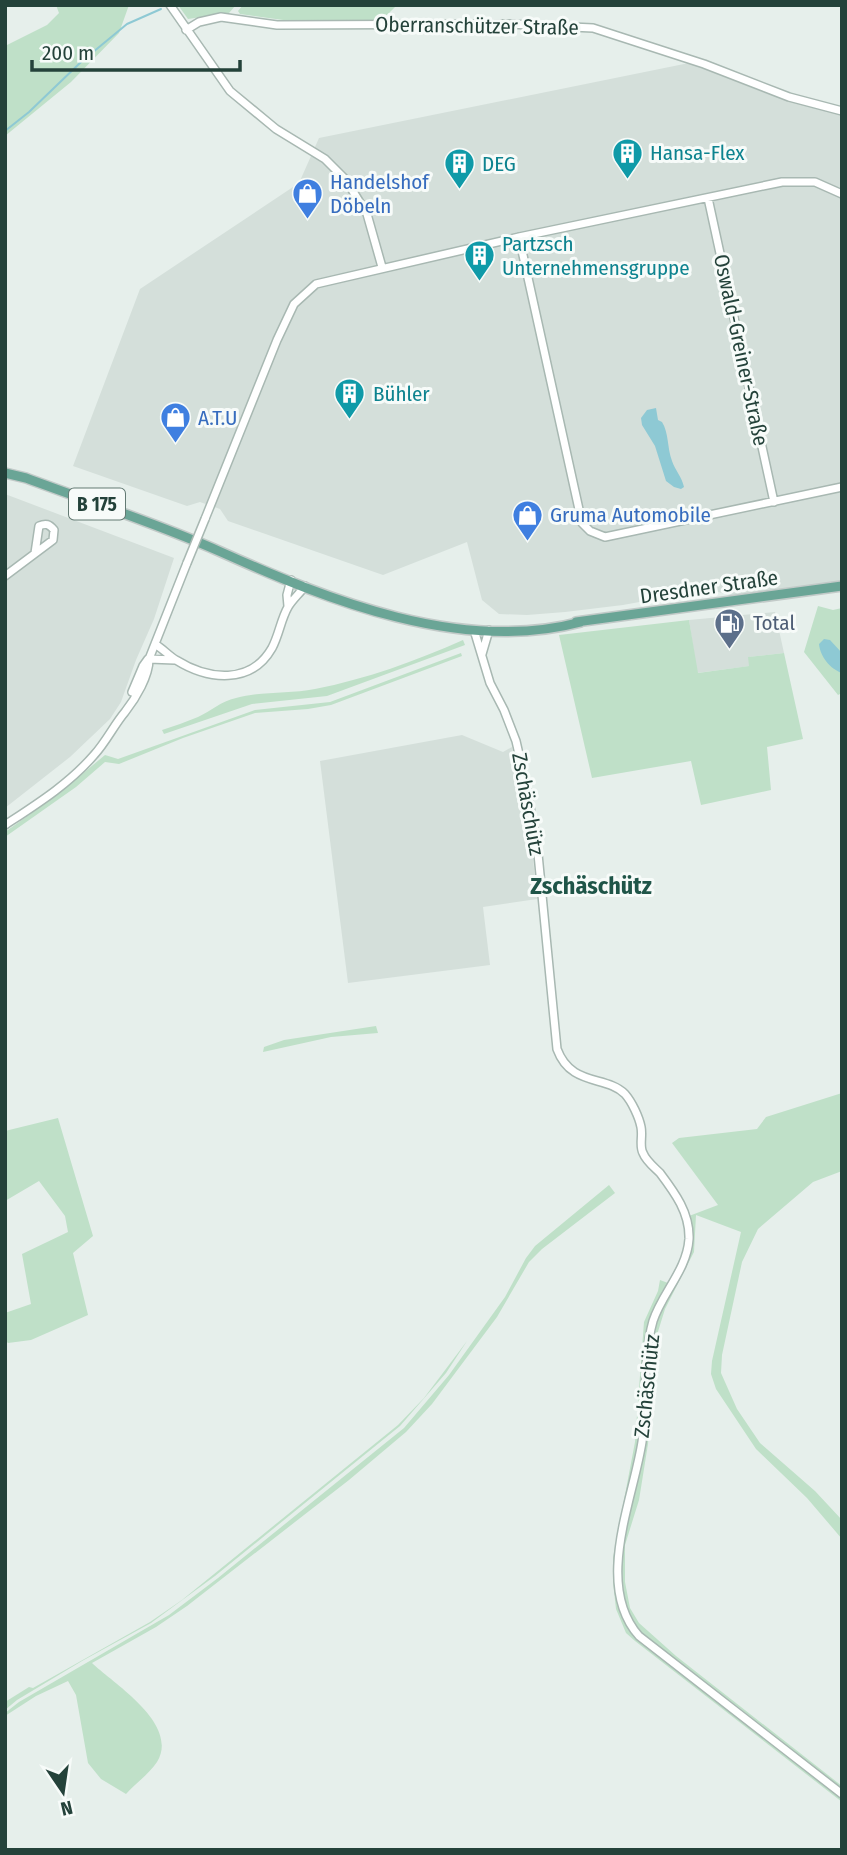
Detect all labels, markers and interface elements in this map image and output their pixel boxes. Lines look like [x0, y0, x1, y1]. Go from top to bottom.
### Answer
street label: Oberranschützer Straße [375, 11, 579, 41]
scale bar [32, 28, 240, 72]
text: 200 m [42, 40, 94, 66]
building icon: Hansa-Flex [610, 136, 644, 180]
place label: Hansa-Flex [650, 140, 745, 166]
building icon: DEG [442, 147, 476, 191]
place label: DEG [482, 151, 516, 177]
place label: Handelshof Döbeln [330, 169, 430, 219]
shop icon: Handelshof Döbeln [290, 177, 324, 221]
place label: Partzsch Unternehmensgruppe [502, 231, 690, 281]
building icon: Partzsch Unternehmensgruppe [462, 239, 496, 283]
street label: Oswald-Greiner-Straße [708, 252, 774, 448]
building icon: Bühler [333, 377, 367, 421]
place label: Bühler [373, 381, 430, 407]
shop icon: A.T.U [158, 401, 192, 445]
place label: A.T.U [198, 405, 237, 431]
road number: B 175 [69, 489, 125, 520]
shop icon: Gruma Automobile [510, 498, 544, 542]
place label: Gruma Automobile [550, 502, 711, 528]
street label: Dresdner Straße [638, 564, 780, 610]
fuel station icon: Total [713, 606, 747, 650]
place label: Total [753, 610, 795, 636]
street label: Zschäschütz [506, 751, 550, 857]
district label: Zschäschütz [530, 872, 652, 900]
street label: Zschäschütz [629, 1333, 665, 1439]
north arrow [28, 1757, 98, 1827]
text: N [59, 1796, 75, 1821]

